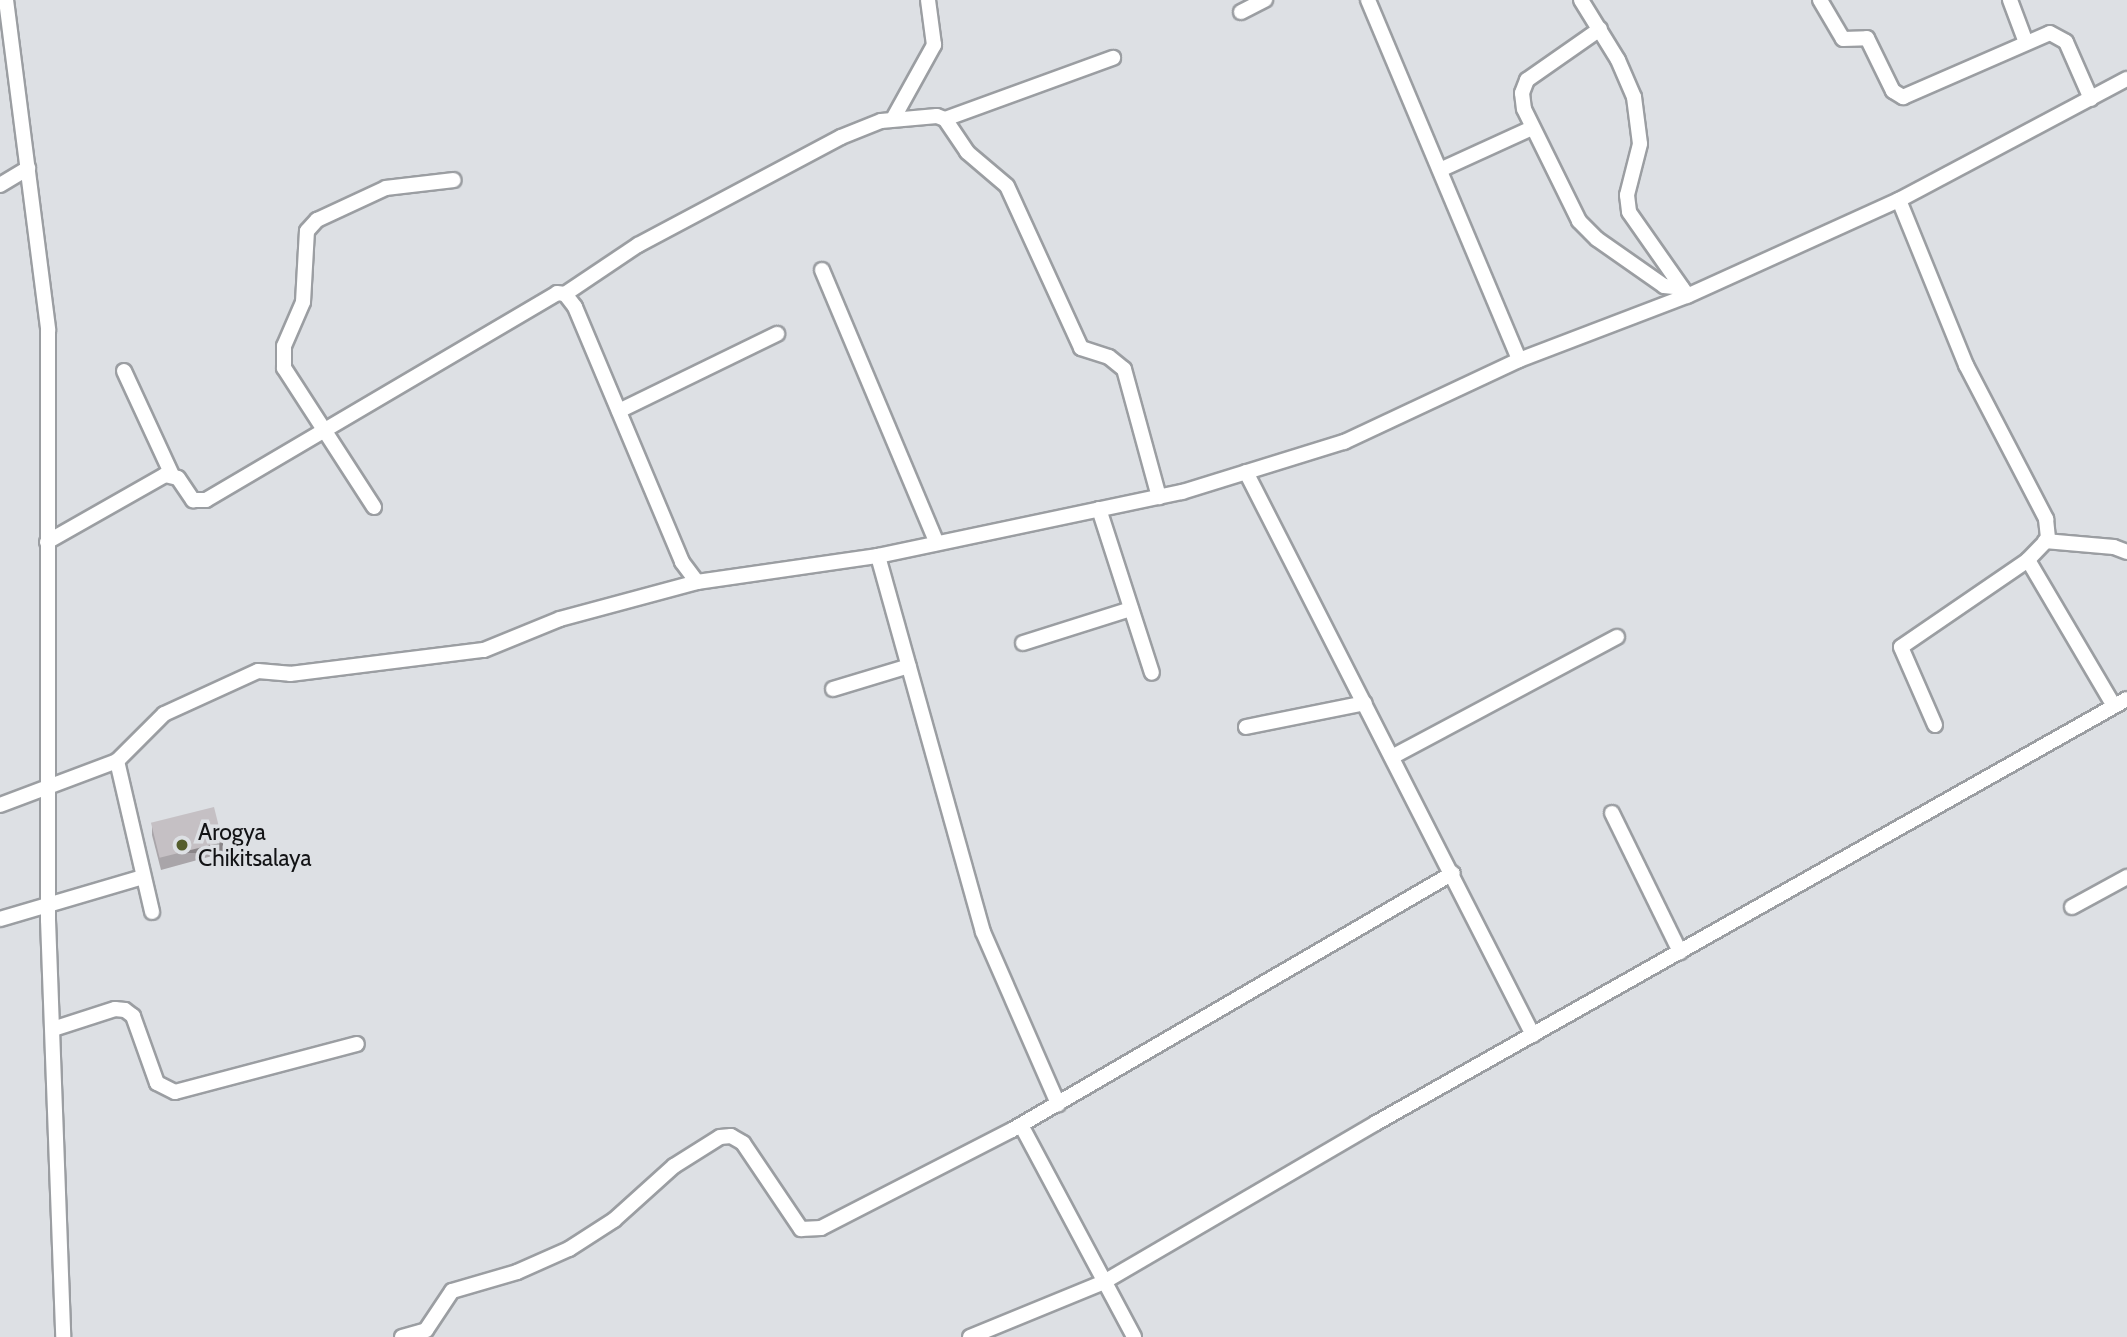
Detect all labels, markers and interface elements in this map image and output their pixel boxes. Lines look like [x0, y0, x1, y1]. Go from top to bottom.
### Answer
place label: Arogya Chikitsalaya [198, 818, 312, 872]
marker: Arogya Chikitsalaya [172, 835, 192, 855]

